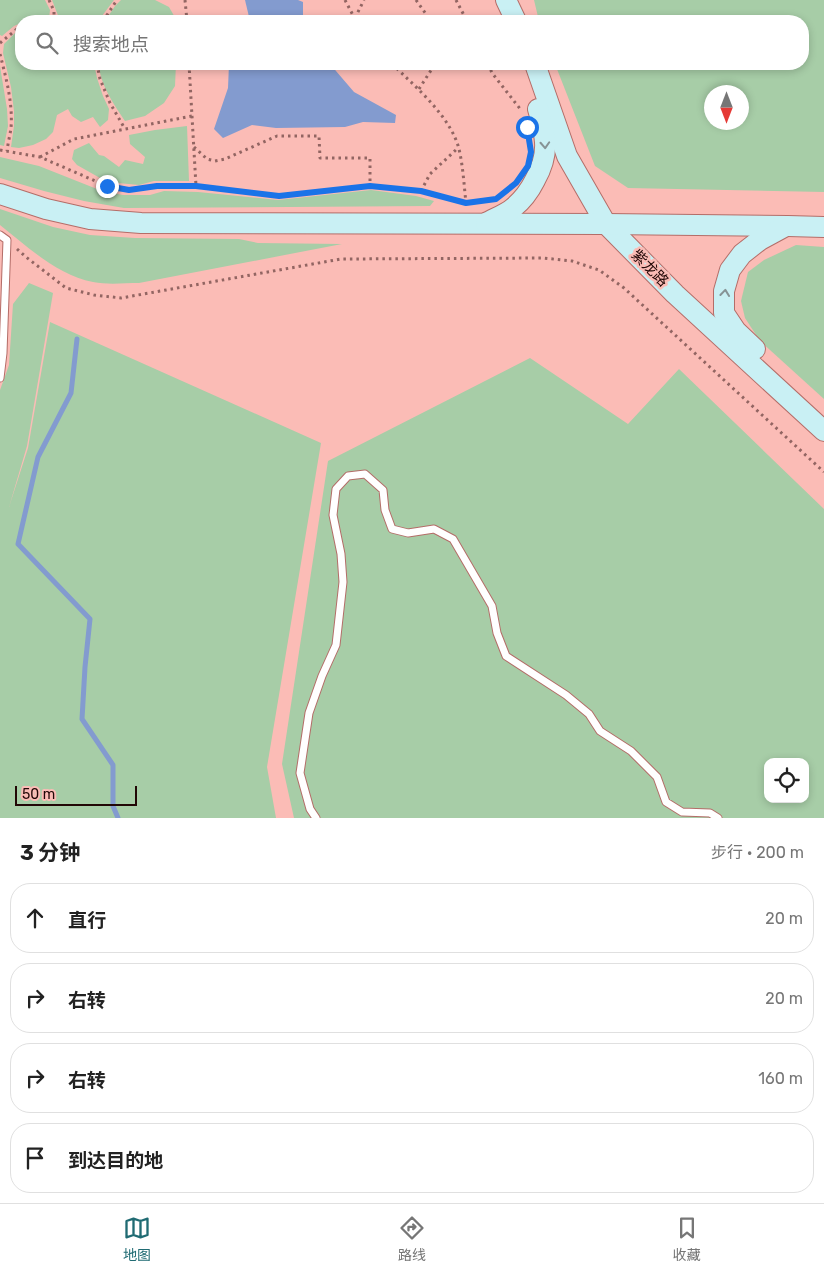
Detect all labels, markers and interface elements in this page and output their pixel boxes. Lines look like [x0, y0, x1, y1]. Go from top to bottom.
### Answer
search box [15, 15, 809, 70]
icon: search [33, 29, 61, 57]
text: 搜索地点 [73, 33, 149, 56]
north arrow [704, 85, 749, 130]
route start [516, 116, 539, 139]
one-way arrow [540, 141, 551, 149]
route end [96, 175, 119, 198]
street label: 紫龙路 [628, 246, 672, 290]
one-way arrow [719, 289, 730, 297]
map controls [764, 758, 809, 803]
button: locate [764, 758, 809, 803]
scale bar [15, 783, 138, 806]
text: 50 m [22, 786, 55, 803]
text: 3 分钟 [20, 840, 80, 865]
text: 步行 · 200 m [711, 843, 804, 862]
icon: ahead [21, 904, 49, 932]
text: 直行 [68, 909, 106, 932]
text: 20 m [765, 909, 803, 928]
icon: right [21, 984, 49, 1012]
text: 右转 [68, 989, 106, 1012]
text: 20 m [765, 989, 803, 1008]
icon: right [21, 1064, 49, 1092]
text: 右转 [68, 1069, 106, 1092]
text: 160 m [758, 1069, 803, 1088]
icon: arrive [21, 1144, 49, 1172]
text: 到达目的地 [68, 1149, 163, 1172]
tab: 地图 [123, 1214, 151, 1264]
tab: 路线 [398, 1214, 426, 1264]
tab: 收藏 [673, 1214, 701, 1264]

